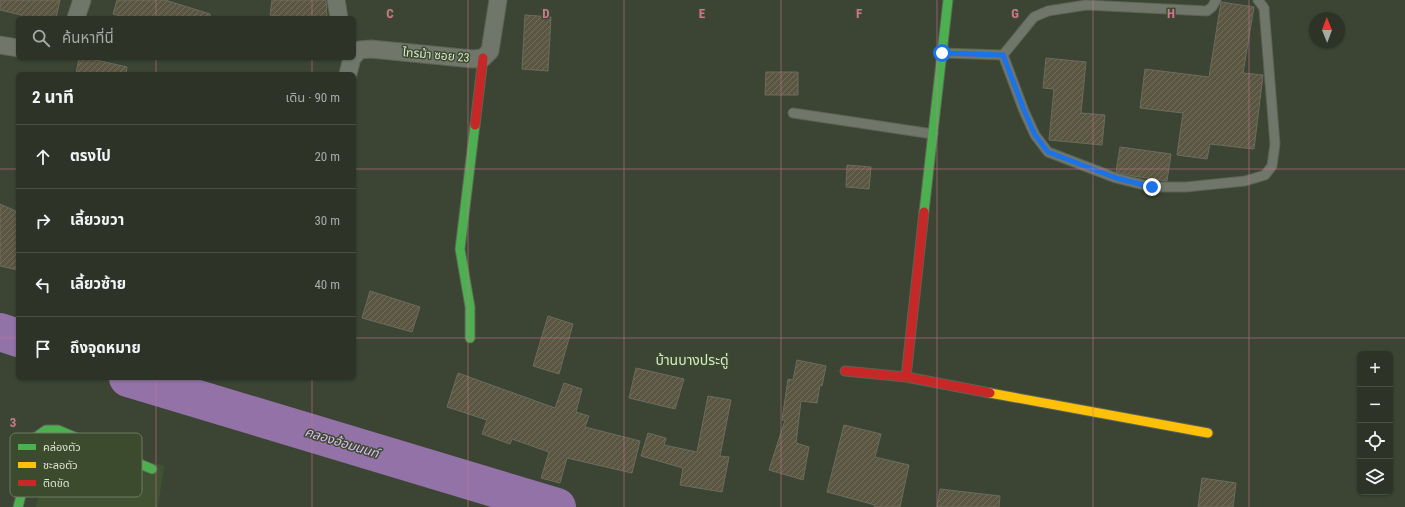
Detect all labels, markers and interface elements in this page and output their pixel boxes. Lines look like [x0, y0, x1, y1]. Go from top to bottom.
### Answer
text: C [386, 6, 394, 21]
text: D [542, 6, 550, 21]
text: E [699, 6, 706, 21]
text: F [856, 6, 862, 21]
text: G [1011, 6, 1019, 21]
text: H [1167, 6, 1175, 21]
north arrow [1309, 12, 1345, 48]
search box [16, 16, 356, 60]
icon: search [30, 27, 52, 49]
text: ค้นหาที่นี่ [62, 29, 114, 47]
route start [933, 44, 951, 62]
street label: ไทรม้า ซอย 23 [401, 45, 470, 65]
text: 2 นาที [32, 87, 74, 107]
text: เดิน · 90 m [286, 90, 340, 105]
icon: ahead [32, 146, 54, 168]
text: ตรงไป [70, 147, 111, 165]
text: 20 m [314, 149, 340, 164]
route end [1143, 178, 1161, 196]
icon: right [32, 210, 54, 232]
text: เลี้ยวขวา [70, 211, 124, 229]
text: 30 m [314, 213, 340, 228]
icon: left [32, 274, 54, 296]
text: เลี้ยวซ้าย [70, 275, 126, 293]
text: 40 m [314, 277, 340, 292]
icon: arrive [32, 338, 54, 360]
text: ถึงจุดหมาย [70, 339, 141, 357]
map controls [1357, 351, 1393, 495]
button: + [1357, 351, 1393, 387]
district label: บ้านบางประดู่ [655, 352, 729, 369]
button: − [1357, 387, 1393, 423]
text: 3 [10, 415, 16, 430]
button: locate [1357, 423, 1393, 459]
water label: คลองอ้อมนนท์ [303, 424, 384, 462]
legend [10, 433, 142, 497]
text: คล่องตัว [43, 441, 81, 454]
text: ชะลอตัว [43, 459, 78, 472]
button: layers [1357, 459, 1393, 495]
text: ติดขัด [43, 477, 70, 490]

